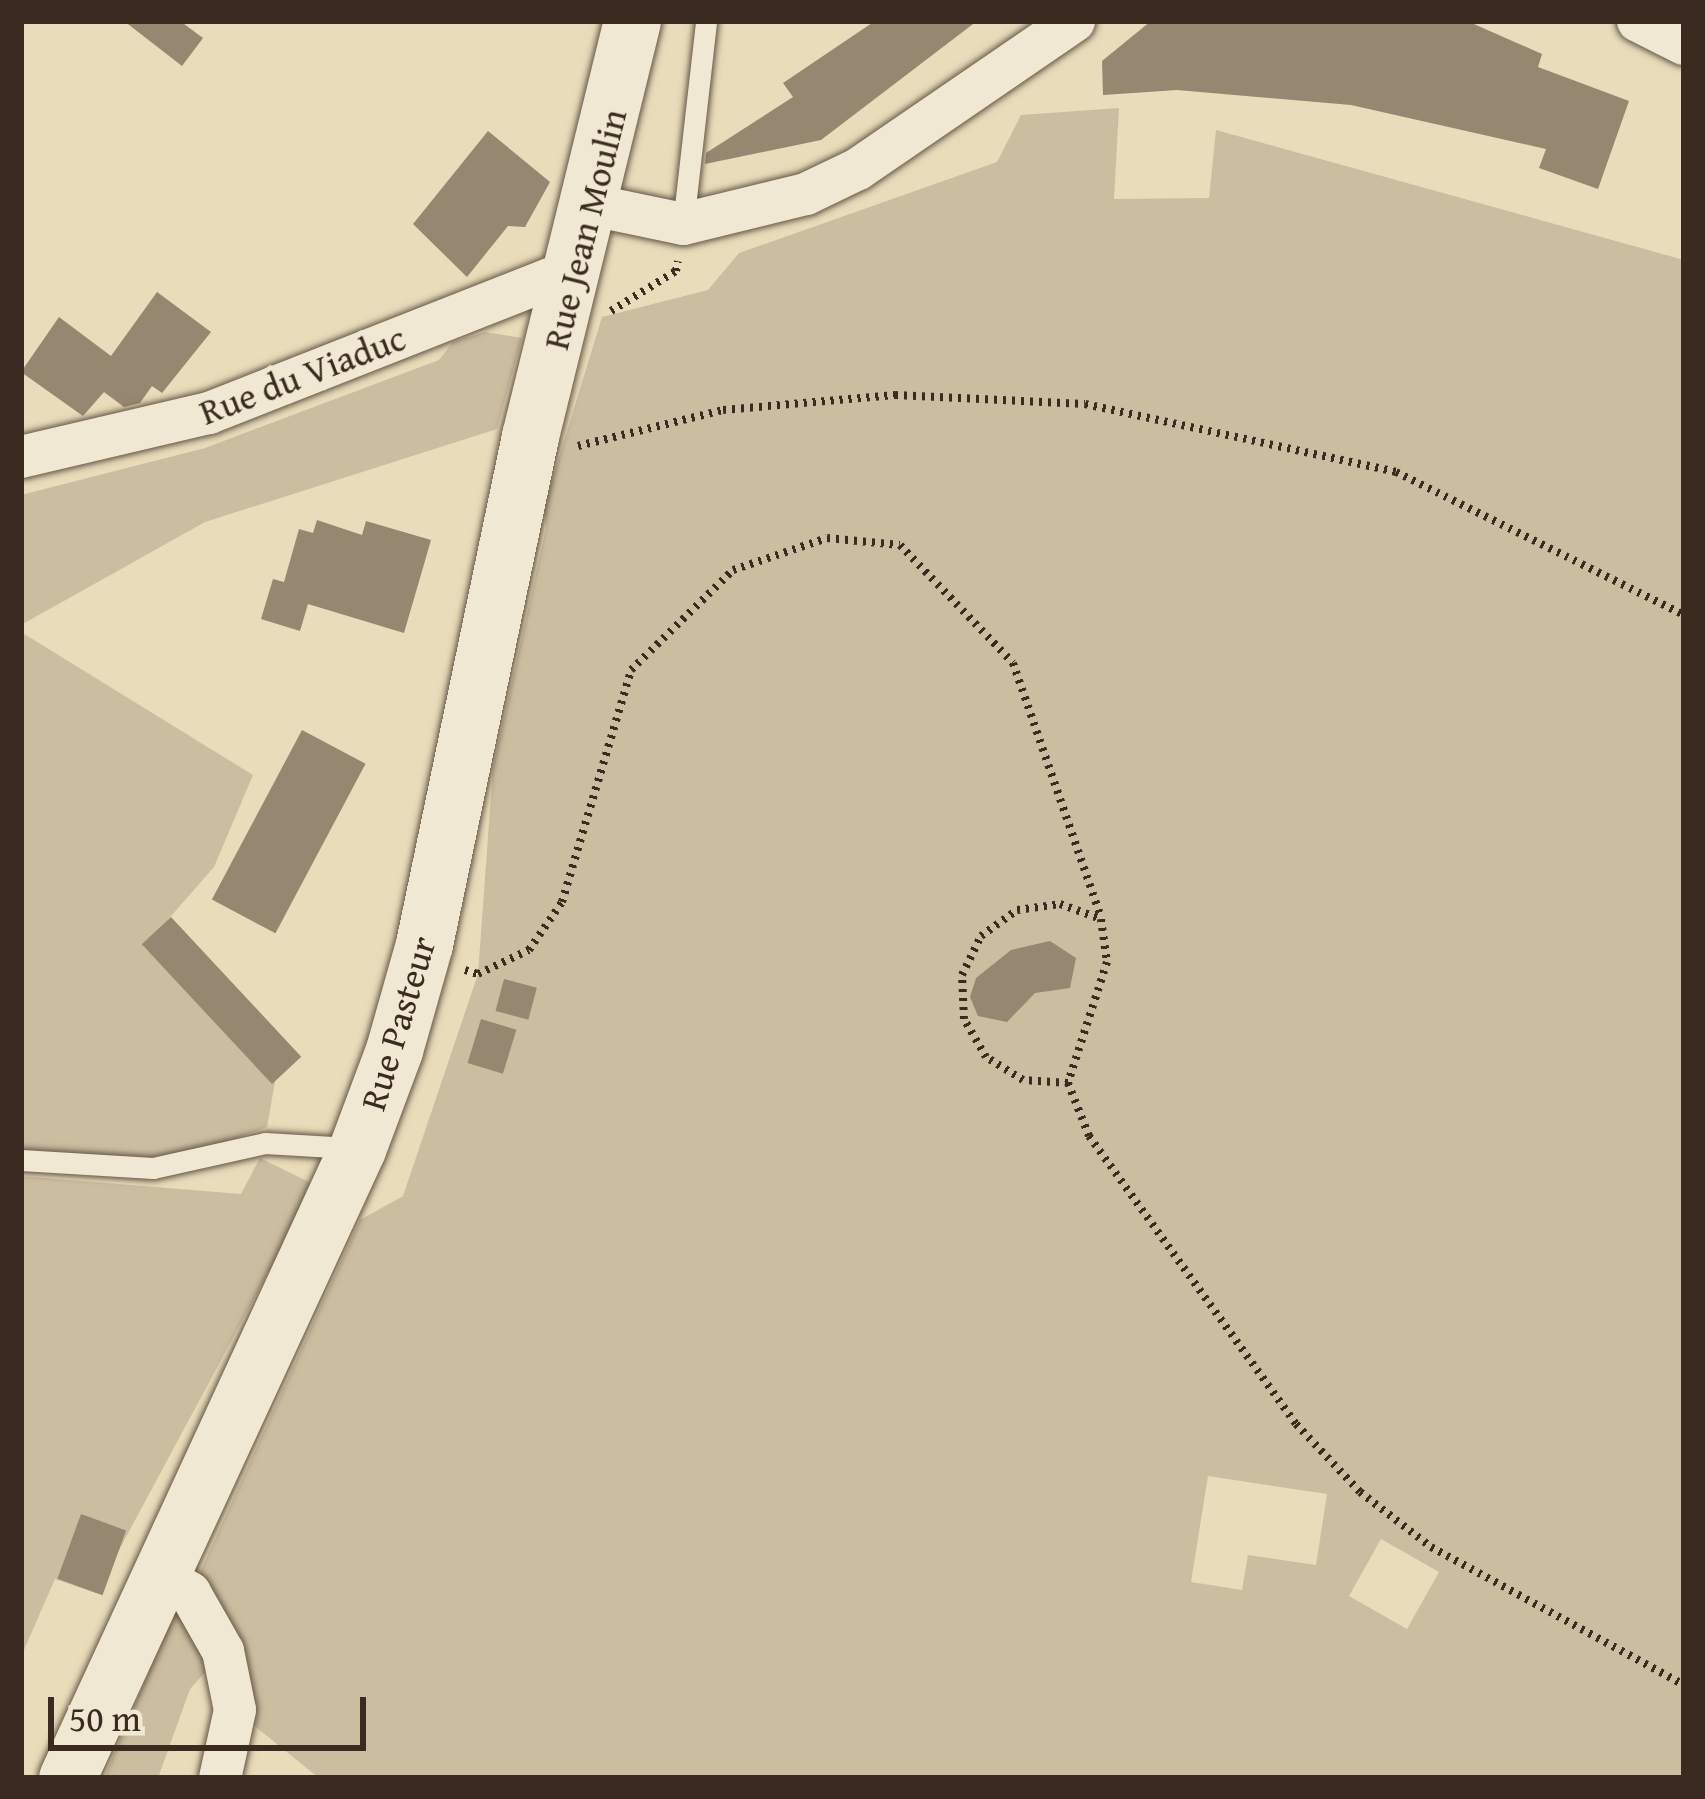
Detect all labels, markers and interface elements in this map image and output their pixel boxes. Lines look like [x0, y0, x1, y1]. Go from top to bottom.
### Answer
street label: Rue Jean Moulin [533, 104, 635, 354]
street label: Rue du Viaduc [193, 315, 411, 433]
street label: Rue Pasteur [350, 931, 444, 1115]
scale bar [54, 1673, 372, 1747]
text: 50 m [69, 1691, 141, 1744]

